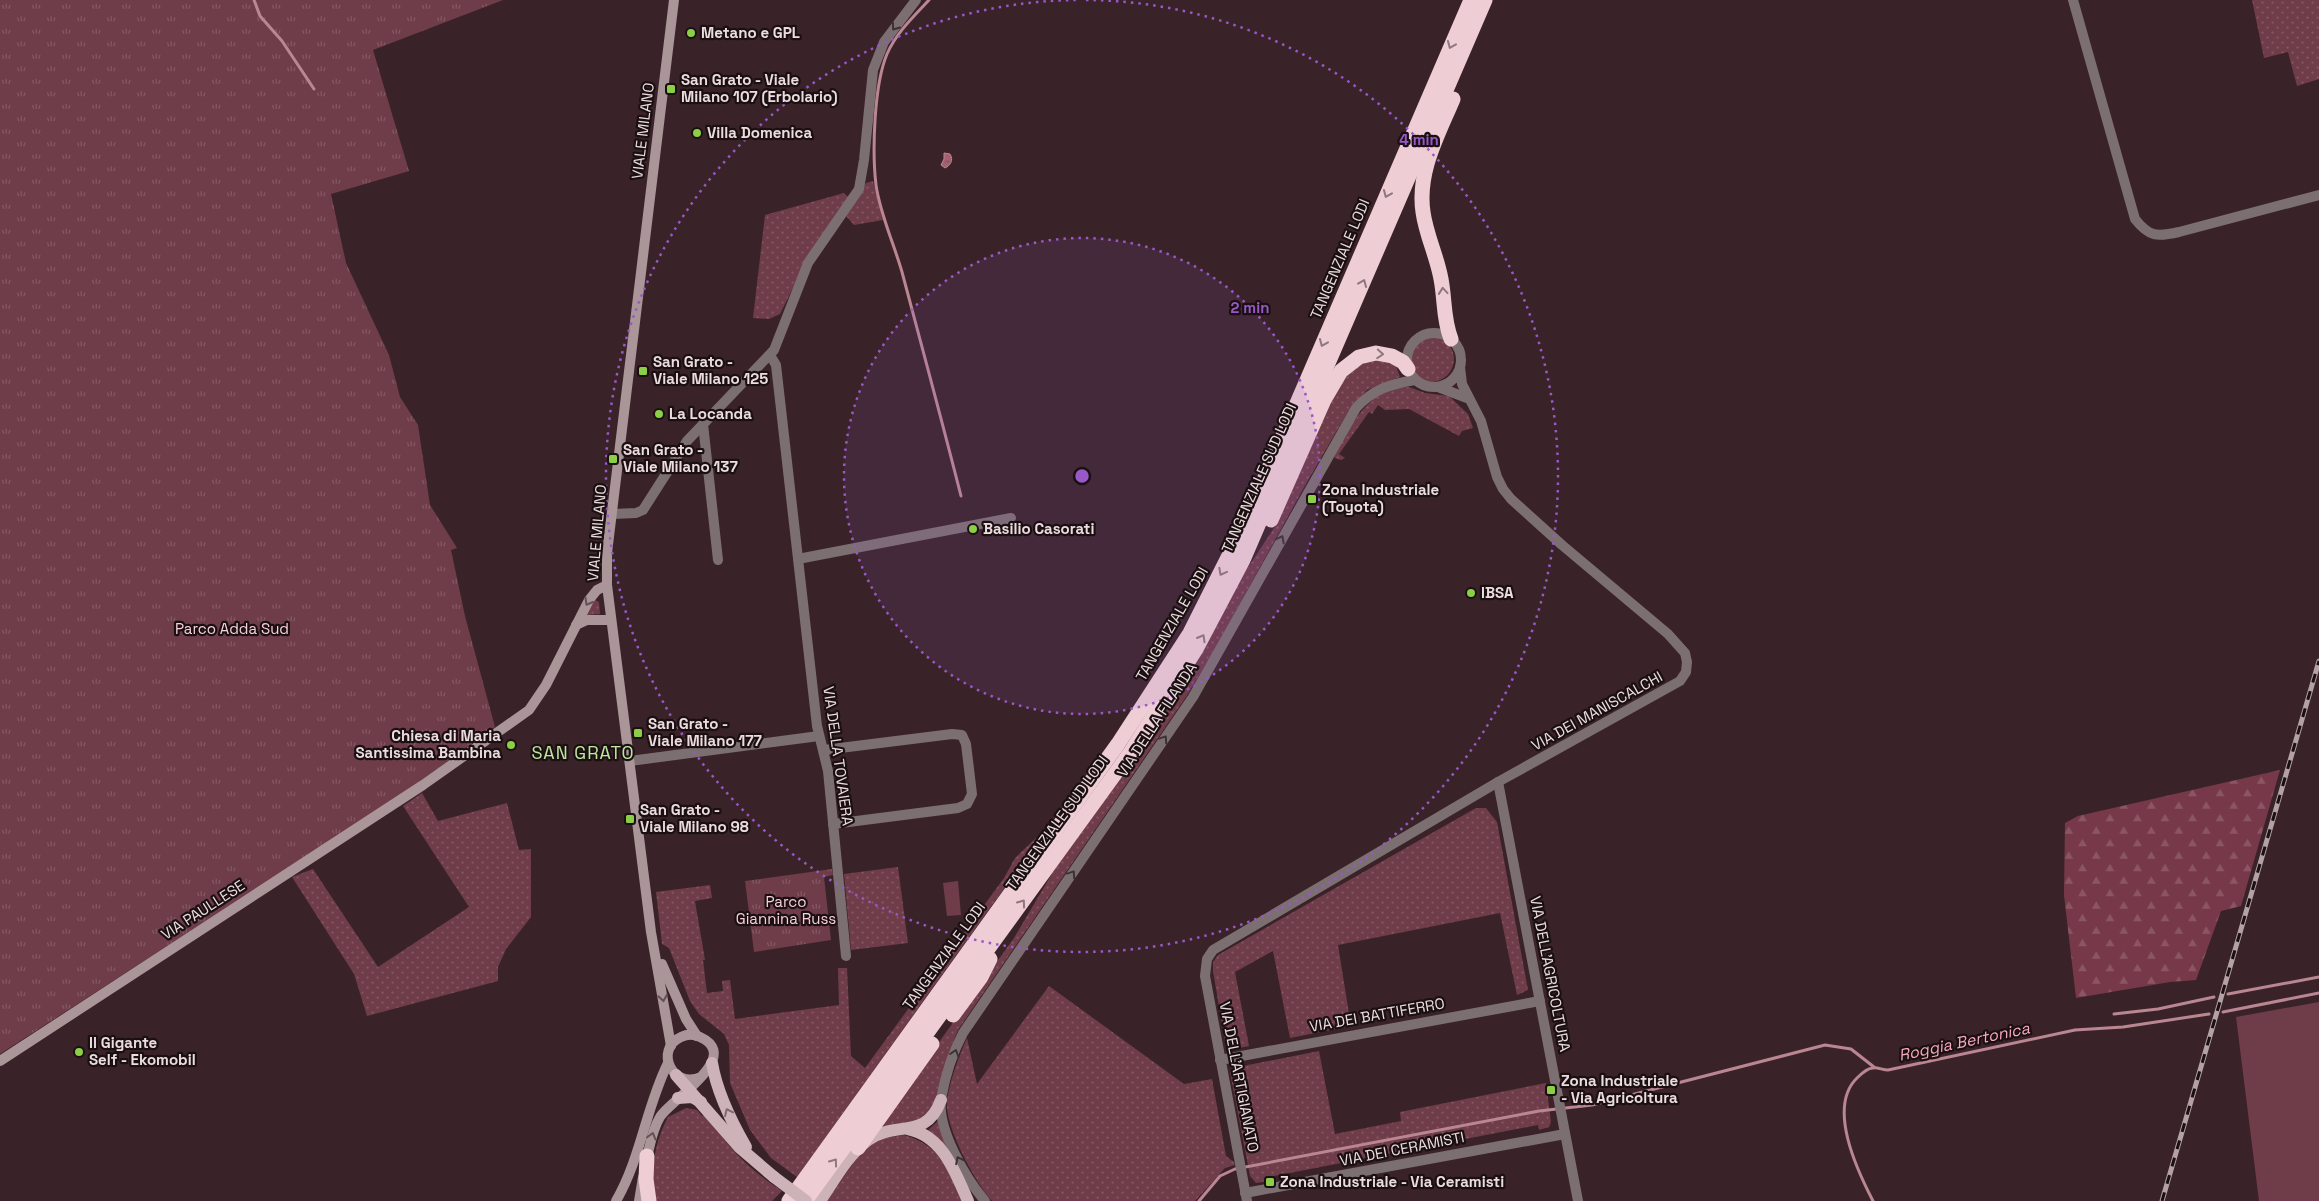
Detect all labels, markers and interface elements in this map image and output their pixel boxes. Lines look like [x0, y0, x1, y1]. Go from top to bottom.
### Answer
one-way arrow [892, 21, 900, 30]
place label: Metano e GPL [701, 23, 800, 42]
marker: Metano e GPL [685, 27, 697, 39]
one-way arrow [1447, 40, 1457, 48]
place label: San Grato - Viale Milano 107 (Erbolario) [681, 70, 838, 106]
street label: VIALE MILANO [627, 82, 658, 180]
marker: San Grato - Viale Milano 107 (Erbolario) [665, 83, 677, 95]
place label: Villa Domenica [707, 123, 812, 142]
marker: Villa Domenica [691, 127, 703, 139]
text: 4 min [1399, 130, 1439, 149]
one-way arrow [1383, 189, 1393, 198]
street label: TANGENZIALE LODI [1306, 196, 1373, 322]
one-way arrow [1356, 279, 1367, 288]
one-way arrow [1437, 287, 1448, 295]
text: 2 min [1231, 298, 1269, 317]
one-way arrow [1319, 338, 1329, 347]
one-way arrow [1377, 349, 1385, 360]
place label: San Grato - Viale Milano 125 [653, 352, 768, 388]
marker: San Grato - Viale Milano 125 [637, 365, 649, 377]
street label: TANGENZIALE SUD LODI [1217, 400, 1300, 556]
place label: La Locanda [669, 404, 752, 423]
marker: La Locanda [653, 408, 665, 420]
place label: San Grato - Viale Milano 137 [623, 440, 738, 476]
marker: San Grato - Viale Milano 137 [607, 453, 619, 465]
centre of rings [1073, 467, 1091, 485]
place label: Zona Industriale (Toyota) [1322, 480, 1440, 516]
street label: VIALE MILANO [583, 484, 610, 582]
marker: Zona Industriale (Toyota) [1306, 493, 1318, 505]
place label: Basilio Casorati [983, 519, 1094, 538]
marker: Basilio Casorati [967, 523, 979, 535]
one-way arrow [1275, 535, 1285, 544]
street label: TANGENZIALE LODI [1131, 563, 1212, 684]
one-way arrow [1218, 567, 1228, 576]
place label: IBSA [1481, 583, 1514, 602]
marker: IBSA [1465, 587, 1477, 599]
one-way arrow [584, 597, 594, 606]
park label: Parco Adda Sud [175, 619, 289, 638]
one-way arrow [1196, 635, 1206, 644]
street label: VIA DELLA FILANDA [1113, 659, 1201, 780]
street label: VIA DEI MANISCALCHI [1528, 667, 1666, 755]
street label: VIA DELLA TOVAIERA [819, 685, 858, 827]
place label: San Grato - Viale Milano 177 [648, 714, 762, 750]
place label: Chiesa di Maria Santissima Bambina [355, 726, 501, 762]
marker: San Grato - Viale Milano 177 [632, 727, 644, 739]
one-way arrow [1158, 736, 1167, 745]
marker: Chiesa di Maria Santissima Bambina [505, 739, 517, 751]
district label: SAN GRATO [531, 741, 635, 764]
street label: TANGENZIALE SUD LODI [1001, 752, 1112, 894]
place label: San Grato - Viale Milano 98 [640, 800, 749, 836]
marker: San Grato - Viale Milano 98 [624, 813, 636, 825]
one-way arrow [1066, 870, 1075, 879]
street label: VIA PAULLESE [157, 875, 248, 944]
park label: Parco Giannina Russ [736, 892, 836, 928]
street label: VIA DELL'AGRICOLTURA [1526, 894, 1575, 1054]
street label: TANGENZIALE LODI [898, 898, 989, 1013]
one-way arrow [1016, 899, 1025, 908]
one-way arrow [658, 993, 668, 1002]
street label: VIA DEI BATTIFERRO [1308, 993, 1446, 1036]
street label: VIA DELL'ARTIGIANATO [1216, 1000, 1263, 1154]
water label: Roggia Bertonica [1897, 1017, 2032, 1066]
place label: Il Gigante Self - Ekomobil [89, 1033, 196, 1069]
marker: Il Gigante Self - Ekomobil [73, 1046, 85, 1058]
one-way arrow [949, 1049, 959, 1058]
place label: Zona Industriale - Via Agricoltura [1561, 1071, 1679, 1107]
marker: Zona Industriale - Via Agricoltura [1545, 1084, 1557, 1096]
one-way arrow [724, 1108, 735, 1117]
street label: VIA DEI CERAMISTI [1338, 1127, 1466, 1170]
one-way arrow [647, 1133, 657, 1141]
one-way arrow [955, 1156, 965, 1165]
one-way arrow [828, 1158, 837, 1167]
place label: Zona Industriale - Via Ceramisti [1280, 1172, 1504, 1191]
marker: Zona Industriale - Via Ceramisti [1264, 1176, 1276, 1188]

